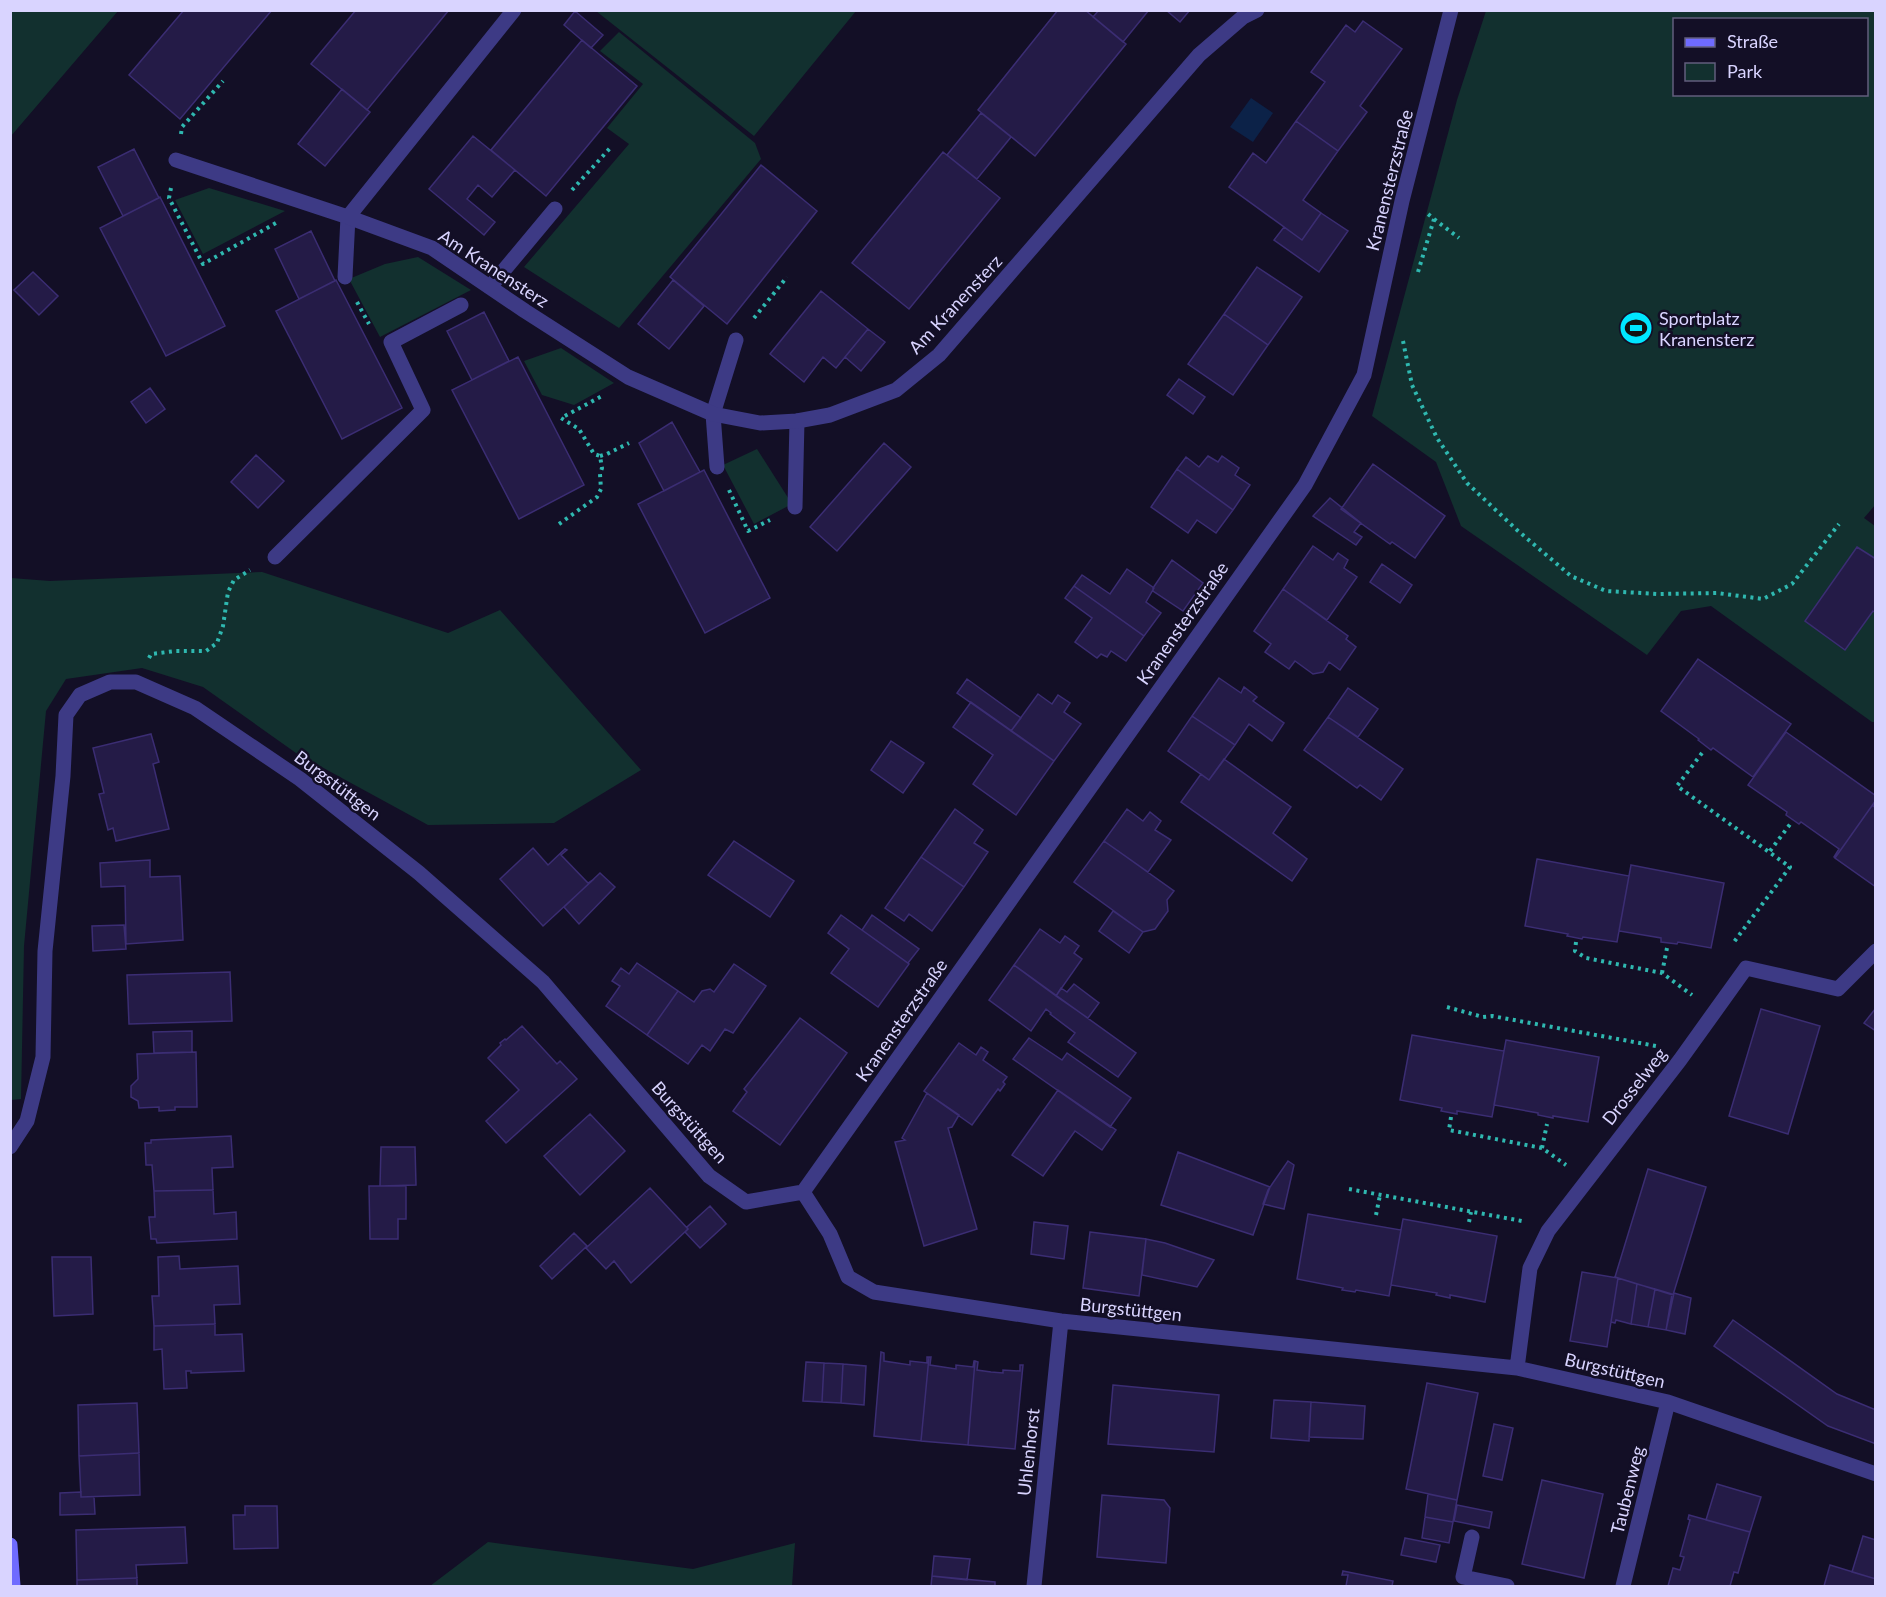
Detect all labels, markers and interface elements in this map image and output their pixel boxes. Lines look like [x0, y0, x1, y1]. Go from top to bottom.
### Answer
legend [1673, 18, 1868, 96]
text: Straße [1727, 30, 1778, 52]
text: Park [1727, 60, 1763, 82]
street label: Kranensterzstraße [1361, 107, 1417, 253]
street label: Am Kranensterz [435, 224, 553, 312]
street label: Am Kranensterz [904, 250, 1006, 358]
place label: Sportplatz Kranensterz [1659, 307, 1754, 350]
sports icon: Sportplatz Kranensterz [1618, 310, 1654, 346]
street label: Kranensterzstraße [1131, 557, 1233, 689]
street label: Burgstüttgen [290, 745, 386, 825]
street label: Kranensterzstraße [850, 954, 952, 1086]
street label: Drosselweg [1597, 1043, 1671, 1129]
street label: Burgstüttgen [648, 1077, 732, 1167]
street label: Burgstüttgen [1079, 1293, 1183, 1325]
street label: Burgstüttgen [1563, 1348, 1667, 1392]
street label: Uhlenhorst [1012, 1407, 1044, 1497]
street label: Taubenweg [1605, 1444, 1649, 1536]

